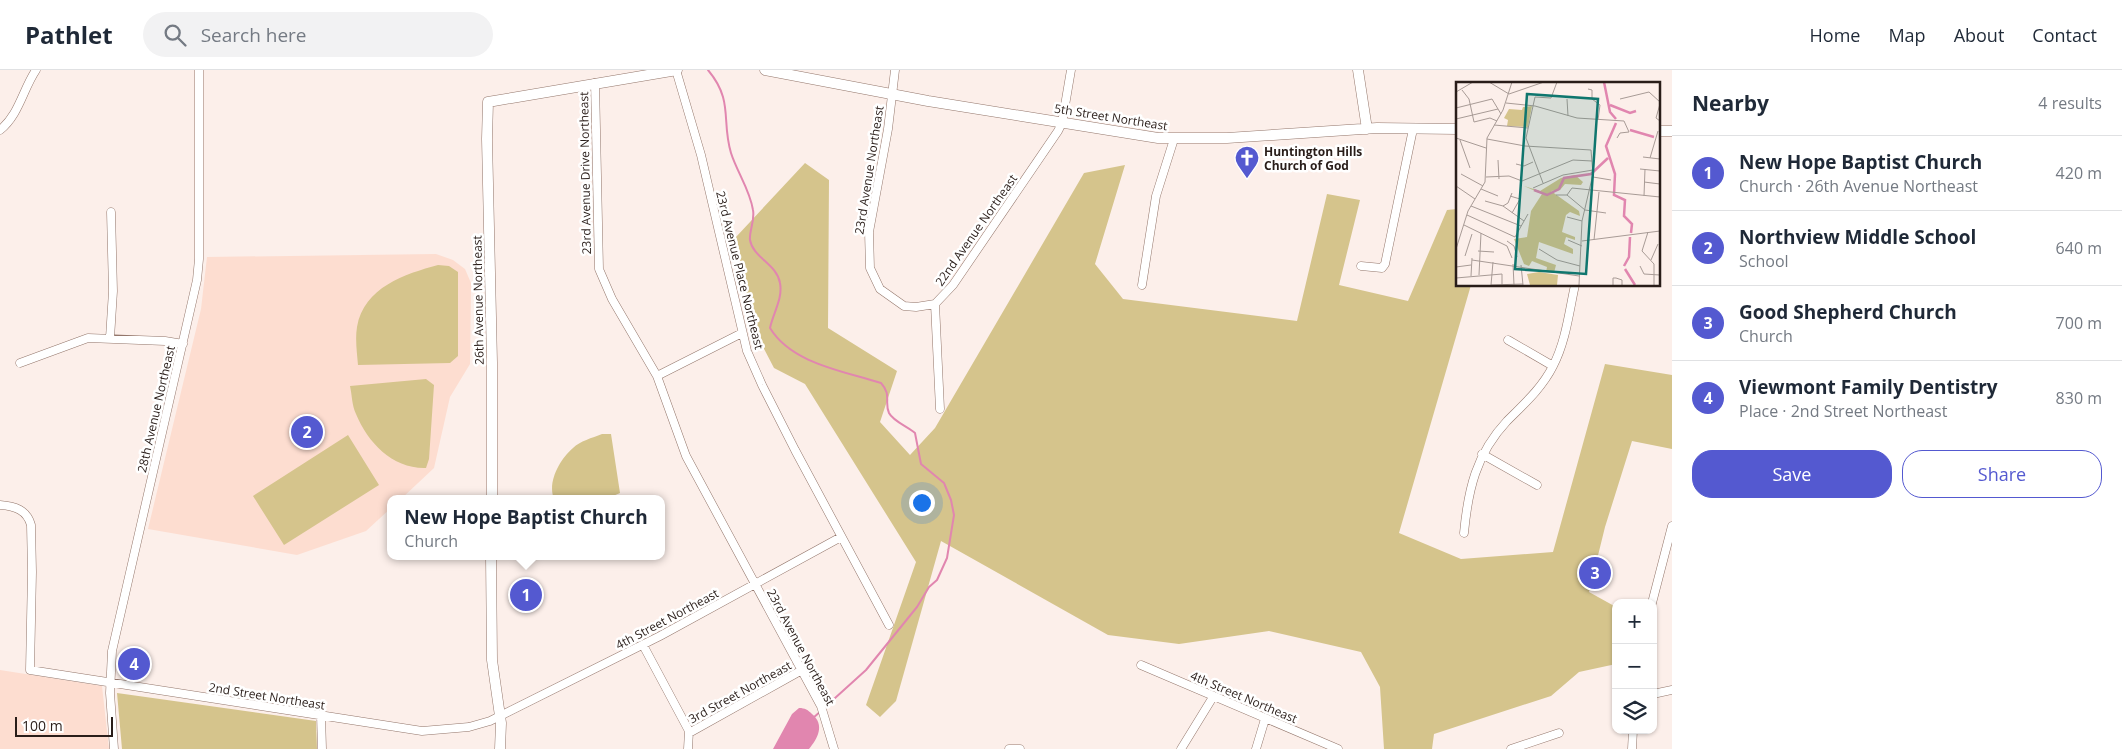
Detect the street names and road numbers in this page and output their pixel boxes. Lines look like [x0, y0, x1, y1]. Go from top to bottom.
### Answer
street label: 23rd Avenue Drive Northeast [575, 92, 595, 254]
street label: 5th Street Northeast [1053, 100, 1169, 134]
street label: 23rd Avenue Northeast [850, 104, 888, 236]
street label: 22nd Avenue Northeast [931, 171, 1021, 289]
street label: 23rd Avenue Place Northeast [712, 189, 768, 351]
street label: 26th Avenue Northeast [468, 235, 488, 365]
street label: 28th Avenue Northeast [133, 344, 179, 474]
street label: 4th Street Northeast [612, 585, 722, 653]
street label: 23rd Avenue Northeast [763, 586, 839, 708]
street label: 3rd Street Northeast [686, 657, 794, 727]
street label: 4th Street Northeast [1188, 667, 1300, 727]
street label: 2nd Street Northeast [208, 678, 326, 714]

